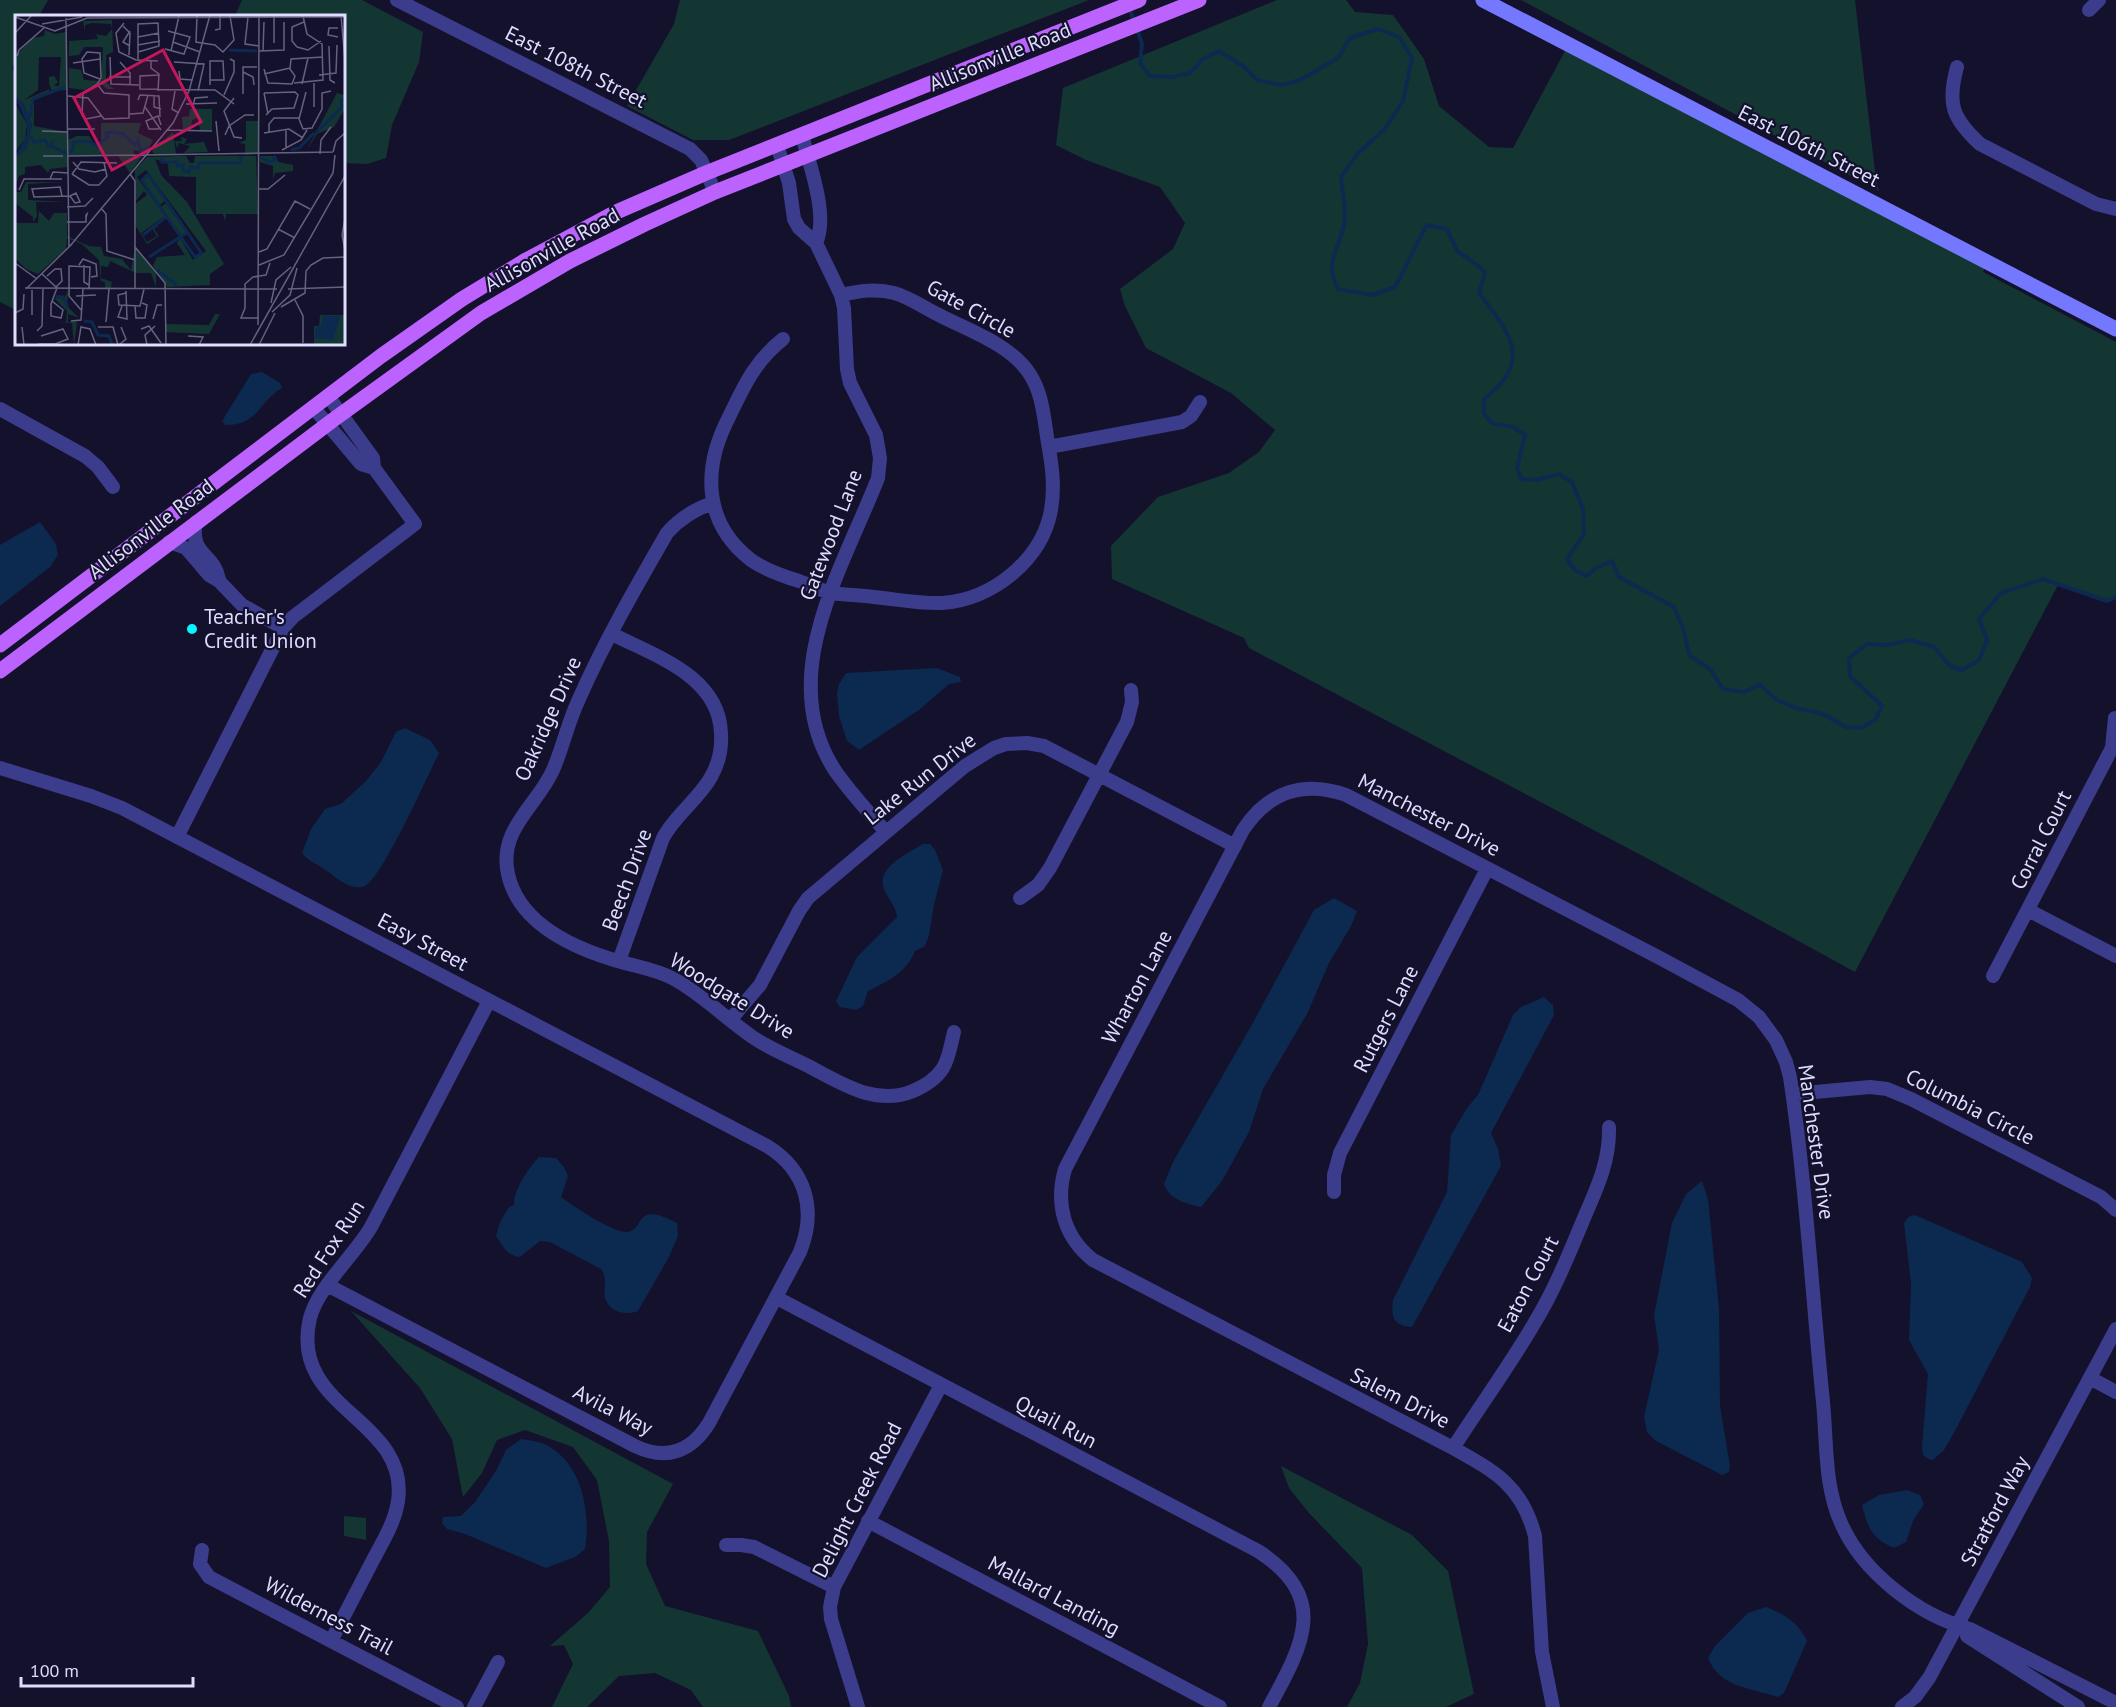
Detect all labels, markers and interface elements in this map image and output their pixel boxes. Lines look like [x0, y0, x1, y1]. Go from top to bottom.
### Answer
inset map [15, 15, 345, 345]
street label: Allisonville Road [925, 16, 1075, 97]
street label: East 108th Street [501, 19, 652, 114]
street label: East 106th Street [1734, 98, 1885, 193]
street label: Allisonville Road [479, 201, 624, 298]
street label: Gate Circle [922, 273, 1020, 344]
street label: Gatewood Lane [793, 465, 868, 604]
street label: Allisonville Road [82, 473, 219, 585]
place label: Teacher's Credit Union [204, 603, 317, 654]
marker: Teacher's Credit Union [185, 622, 199, 636]
street label: Oakridge Drive [508, 652, 587, 785]
street label: Lake Run Drive [858, 727, 981, 831]
street label: Manchester Drive [1353, 767, 1505, 862]
street label: Corral Court [2004, 786, 2077, 894]
street label: Beech Drive [596, 825, 657, 935]
street label: Easy Street [373, 906, 473, 977]
street label: Wharton Lane [1095, 925, 1178, 1048]
street label: Woodgate Drive [665, 946, 800, 1045]
street label: Rutgers Lane [1347, 960, 1424, 1077]
street label: Manchester Drive [1792, 1063, 1841, 1221]
street label: Columbia Circle [1901, 1063, 2039, 1151]
street label: Red Fox Run [287, 1195, 370, 1303]
street label: Eaton Court [1491, 1231, 1564, 1337]
street label: Salem Drive [1346, 1361, 1455, 1434]
street label: Avila Way [569, 1378, 658, 1441]
street label: Quail Run [1011, 1389, 1102, 1454]
street label: Delight Creek Road [806, 1417, 907, 1582]
street label: Stratford Way [1954, 1451, 2035, 1571]
street label: Mallard Landing [984, 1549, 1125, 1642]
street label: Wilderness Trail [260, 1570, 398, 1661]
scale bar [21, 1650, 194, 1688]
text: 100 m [30, 1659, 79, 1682]

